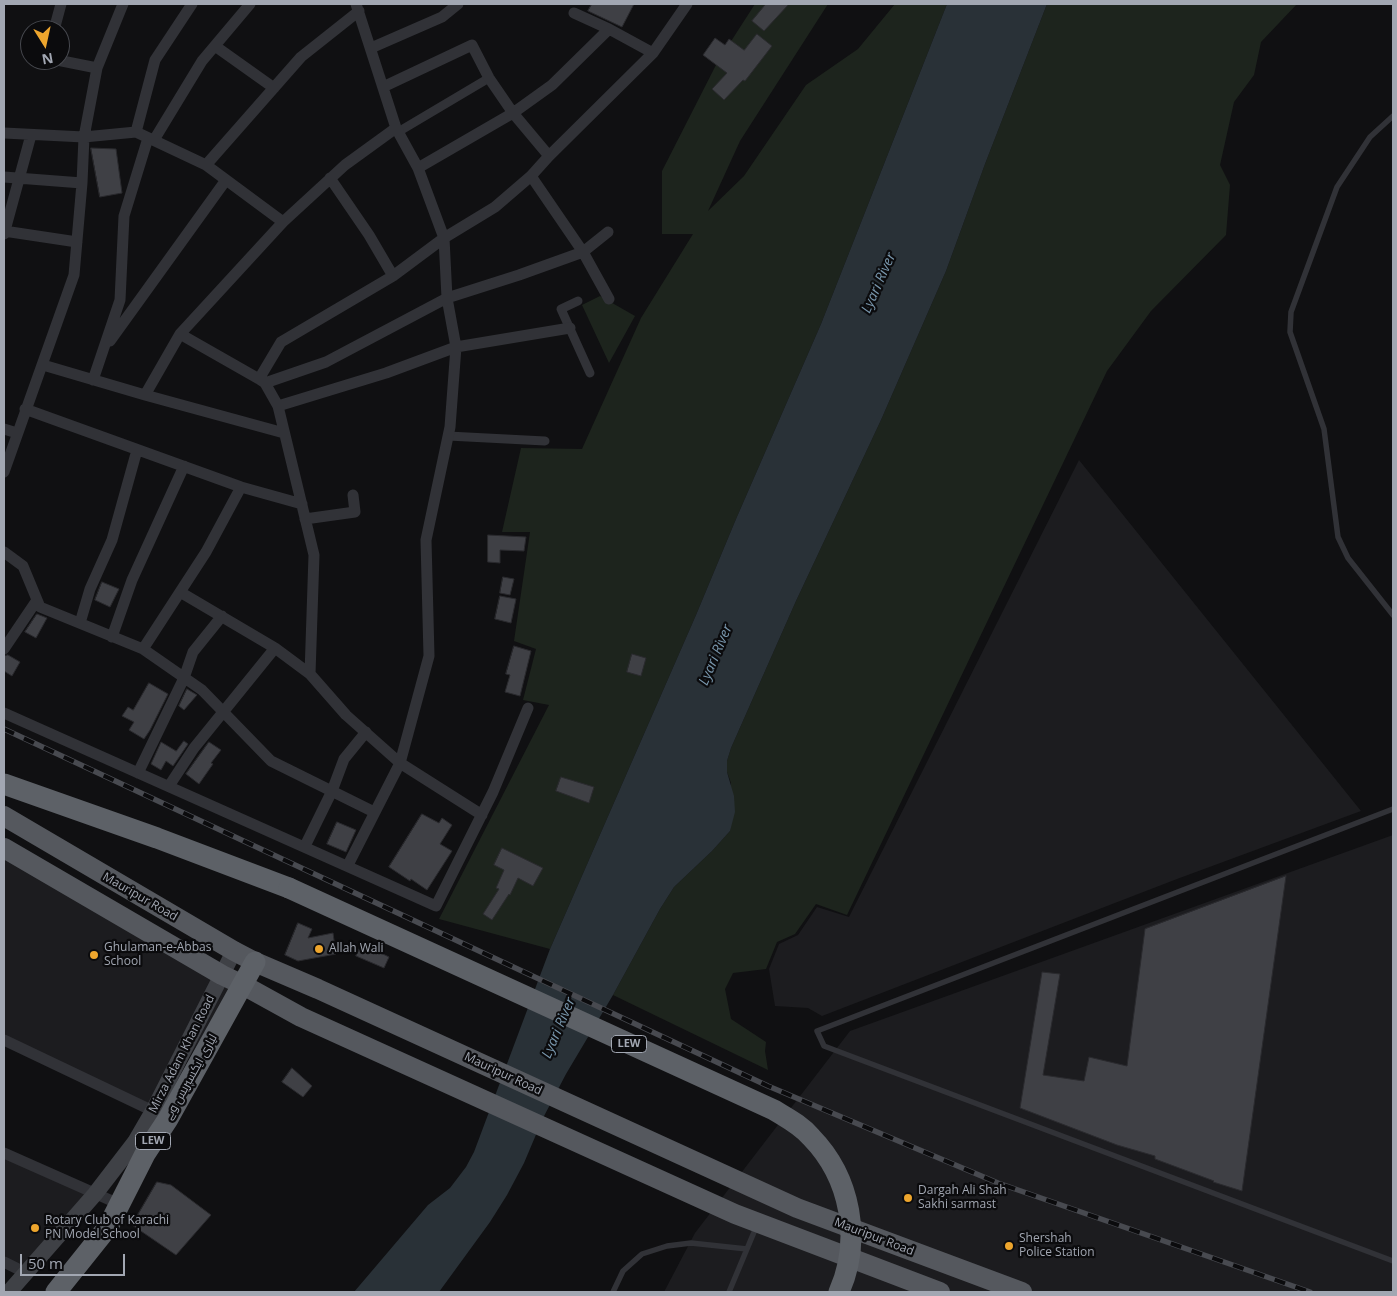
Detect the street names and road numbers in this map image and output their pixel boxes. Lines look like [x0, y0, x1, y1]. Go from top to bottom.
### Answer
street label: Mauripur Road [100, 870, 180, 924]
street label: Mirza Adam Khan Road [146, 993, 218, 1115]
street label: لیاری ایکسپریس وے [162, 1032, 220, 1122]
road number: LEW [612, 1036, 646, 1052]
street label: Mauripur Road [462, 1050, 544, 1098]
road number: LEW [136, 1132, 170, 1150]
street label: Mauripur Road [832, 1215, 916, 1259]

